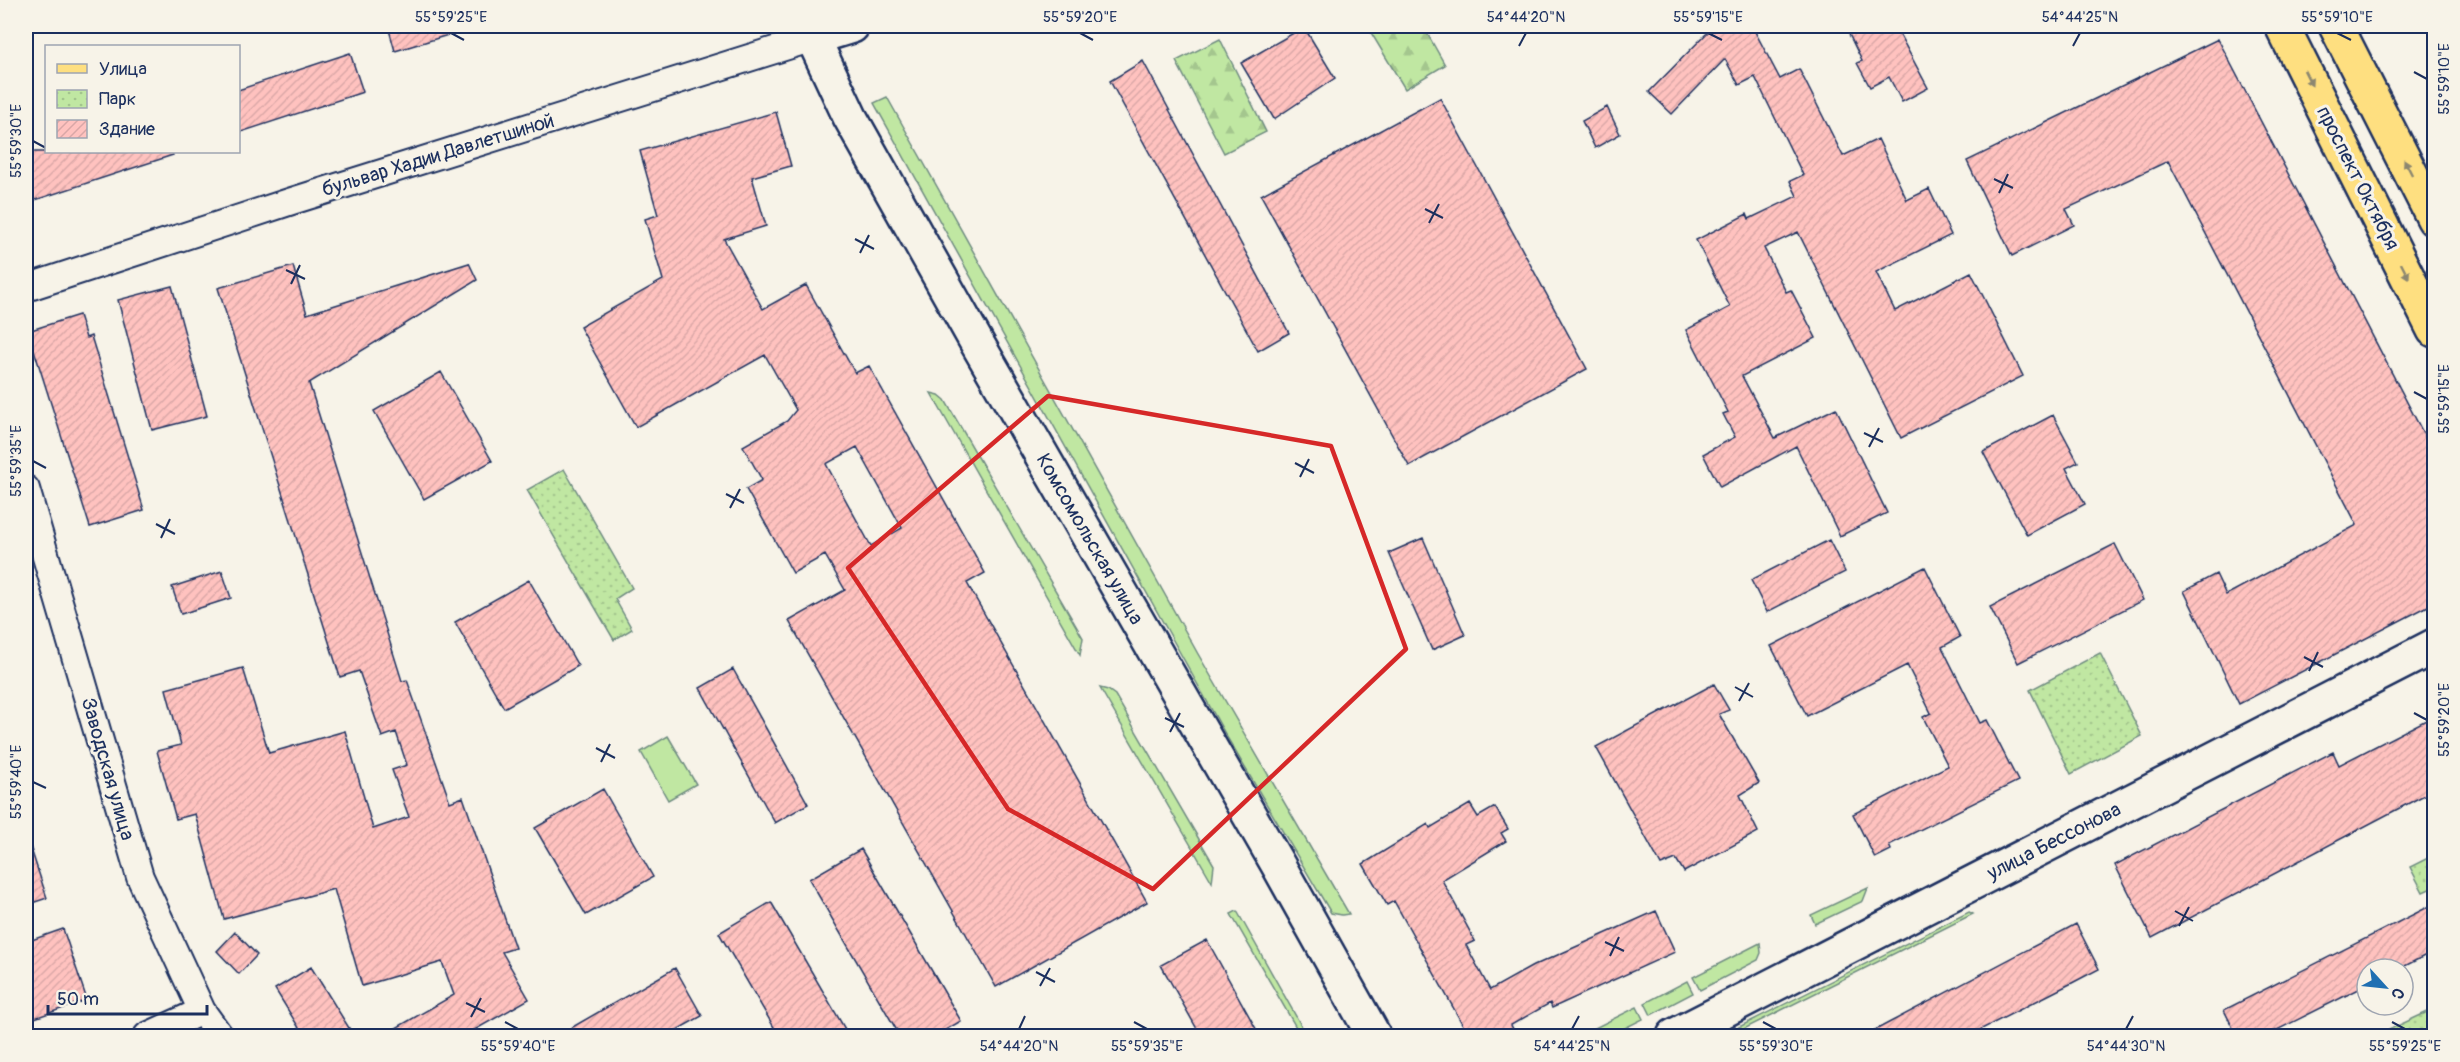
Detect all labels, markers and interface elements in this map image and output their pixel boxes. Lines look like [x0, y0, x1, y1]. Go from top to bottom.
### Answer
text: 55°59'25"E [415, 8, 487, 27]
text: 55°59'20"E [1043, 8, 1117, 27]
text: 54°44'20"N [1487, 8, 1565, 27]
text: 55°59'15"E [1673, 8, 1743, 27]
text: 54°44'25"N [2042, 8, 2118, 27]
text: 55°59'10"E [2301, 8, 2373, 27]
text: 55°59'10"E [2435, 43, 2454, 115]
legend [45, 45, 240, 153]
text: Улица [99, 58, 147, 81]
one-way arrow [2303, 69, 2313, 86]
text: Парк [99, 88, 136, 111]
street label: проспект Октября [2311, 102, 2405, 254]
text: 55°59'30"E [7, 104, 26, 178]
street label: бульвар Хадии Давлетшиной [319, 108, 557, 202]
text: Здание [99, 118, 155, 141]
one-way arrow [2403, 159, 2413, 176]
one-way arrow [2399, 262, 2409, 280]
text: 55°59'15"E [2435, 364, 2454, 434]
text: 55°59'35"E [7, 425, 26, 497]
street label: Комсомольская улица [1031, 449, 1149, 629]
text: 55°59'20"E [2435, 683, 2454, 757]
street label: Заводская улица [76, 695, 140, 843]
text: 55°59'40"E [7, 745, 26, 819]
street label: улица Бессонова [1982, 797, 2125, 886]
north arrow [2355, 957, 2415, 1017]
scale bar [48, 978, 207, 1016]
text: С [2386, 984, 2409, 1002]
text: 50 m [57, 988, 99, 1011]
text: 55°59'40"E [481, 1037, 555, 1056]
text: 54°44'20"N [980, 1037, 1058, 1056]
text: 55°59'35"E [1111, 1037, 1183, 1056]
text: 54°44'25"N [1534, 1037, 1610, 1056]
text: 55°59'30"E [1739, 1037, 1813, 1056]
text: 54°44'30"N [2087, 1037, 2165, 1056]
text: 55°59'25"E [2369, 1037, 2441, 1056]

